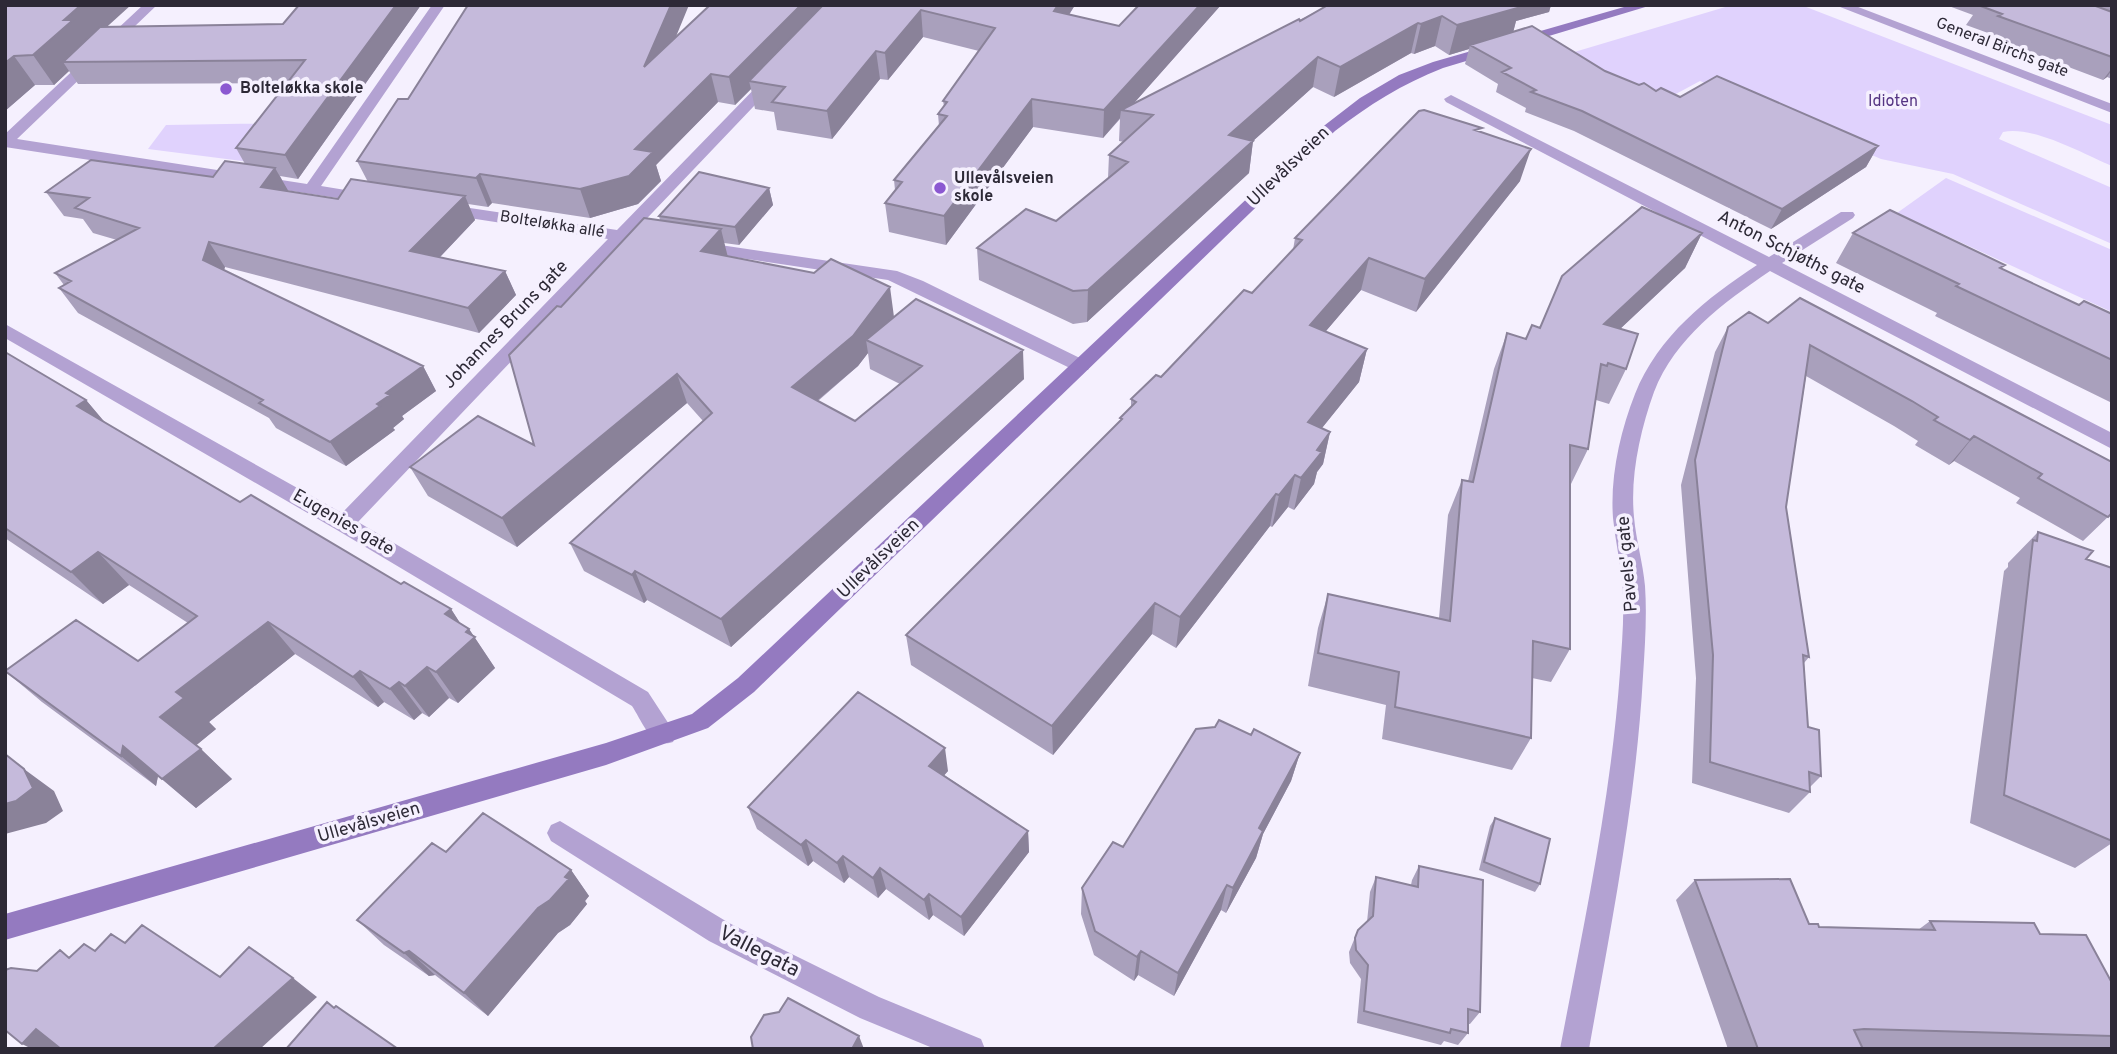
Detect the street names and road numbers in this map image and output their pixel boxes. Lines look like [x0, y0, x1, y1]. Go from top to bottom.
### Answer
street label: General Birchs gate [1933, 13, 2071, 83]
street label: Ullevålsveien [1243, 122, 1335, 212]
street label: Anton Schjøths gate [1713, 206, 1869, 300]
street label: Bolteløkka allé [498, 207, 606, 243]
street label: Johannes Bruns gate [439, 256, 573, 394]
street label: Eugenies gate [288, 485, 398, 561]
street label: Ullevålsveien [833, 514, 925, 604]
street label: Pavels' gate [1612, 515, 1644, 613]
street label: Ullevålsveien [315, 797, 423, 849]
street label: Vallegata [714, 920, 804, 984]

